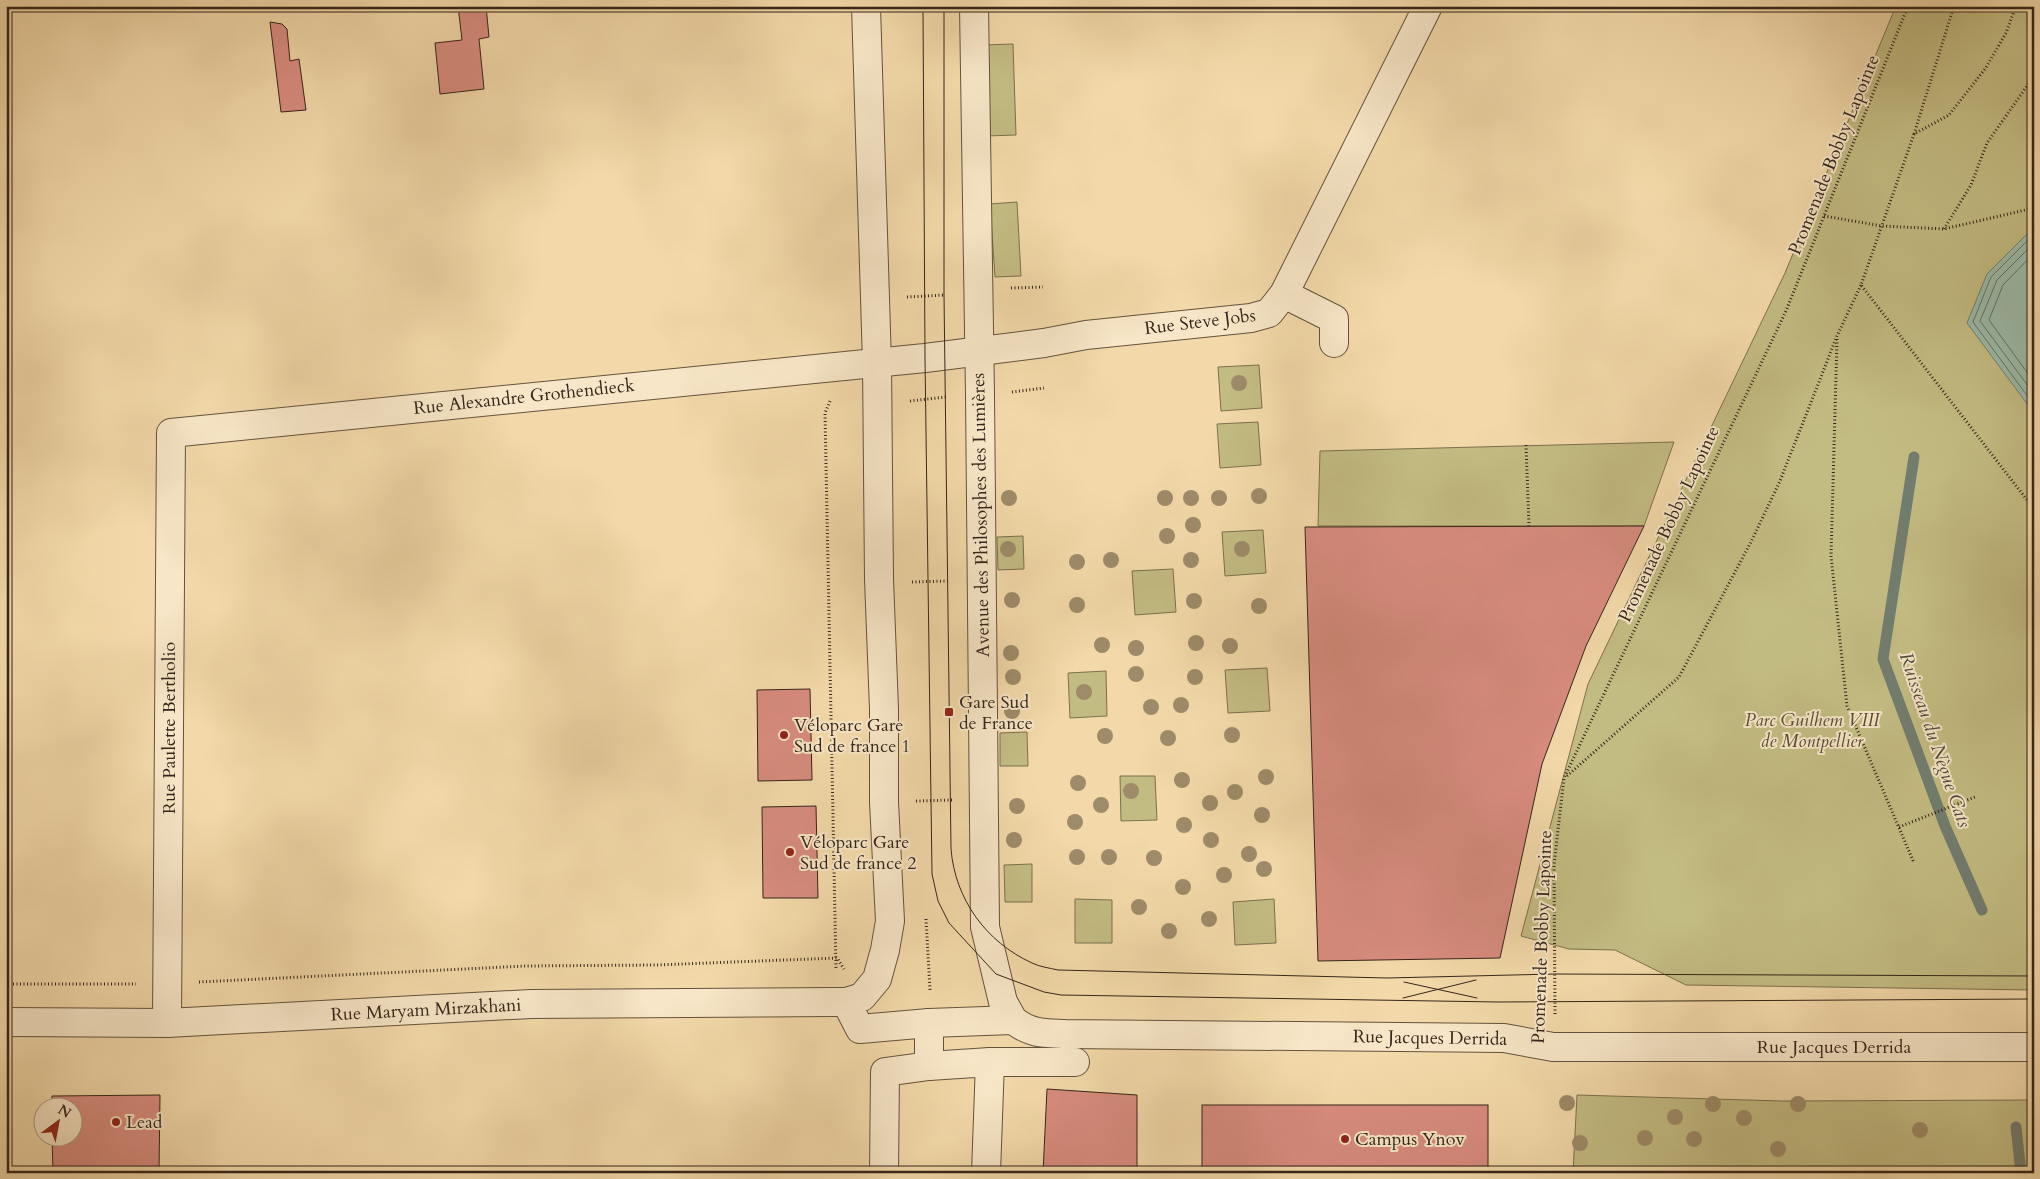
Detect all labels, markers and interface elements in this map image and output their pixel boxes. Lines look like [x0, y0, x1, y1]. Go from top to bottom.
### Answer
street label: Promenade Bobby Lapointe [1782, 51, 1886, 259]
street label: Rue Steve Jobs [1143, 303, 1257, 341]
street label: Rue Alexandre Grothendieck [412, 373, 636, 421]
street label: Avenue des Philosophes des Lumières [966, 373, 996, 657]
street label: Promenade Bobby Lapointe [1613, 422, 1725, 626]
street label: Rue Paulette Bertholio [157, 642, 182, 814]
water label: Ruisseau du Nègue Cats [1893, 649, 1977, 832]
place label: Gare Sud de France [959, 690, 1033, 736]
marker: Gare Sud de France [943, 706, 955, 718]
park label: Parc Guilhem VIII de Montpellier [1745, 708, 1881, 754]
place label: Véloparc Gare Sud de france 1 [794, 713, 910, 759]
marker: Véloparc Gare Sud de france 1 [778, 729, 790, 741]
place label: Véloparc Gare Sud de france 2 [800, 830, 916, 876]
street label: Promenade Bobby Lapointe [1526, 830, 1558, 1044]
marker: Véloparc Gare Sud de france 2 [784, 846, 796, 858]
street label: Rue Maryam Mirzakhani [330, 993, 522, 1027]
street label: Rue Jacques Derrida [1353, 1024, 1508, 1052]
street label: Rue Jacques Derrida [1757, 1035, 1911, 1060]
north arrow [32, 1096, 82, 1146]
text: N [54, 1100, 75, 1123]
place label: Lead [126, 1110, 163, 1135]
marker: Lead [110, 1116, 122, 1128]
place label: Campus Ynov [1355, 1127, 1465, 1152]
marker: Campus Ynov [1339, 1133, 1351, 1145]

